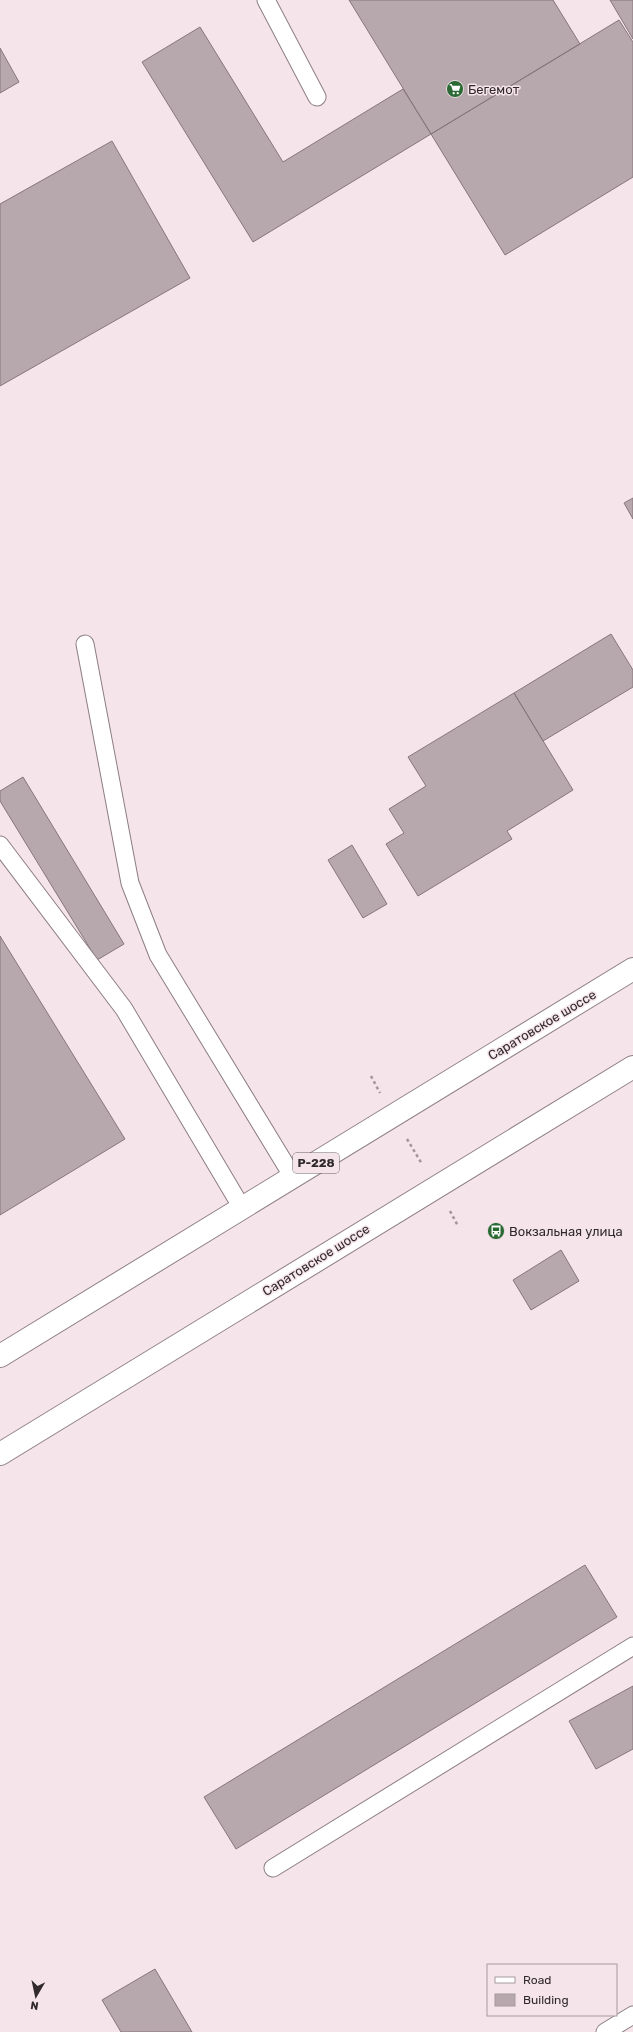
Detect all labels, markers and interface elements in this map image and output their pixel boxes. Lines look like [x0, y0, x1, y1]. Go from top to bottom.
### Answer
supermarket icon: Бегемот [445, 79, 465, 99]
place label: Бегемот [468, 82, 520, 97]
street label: Саратовское шоссе [485, 987, 599, 1063]
road number: Р-228 [293, 1153, 339, 1173]
street label: Саратовское шоссе [260, 1221, 372, 1299]
bus stop icon: Вокзальная улица [486, 1221, 506, 1241]
place label: Вокзальная улица [509, 1224, 623, 1239]
legend [487, 1964, 617, 2016]
text: Road [523, 1973, 551, 1987]
north arrow [16, 1976, 56, 2016]
text: Building [523, 1993, 569, 2007]
text: N [30, 1998, 39, 2012]

